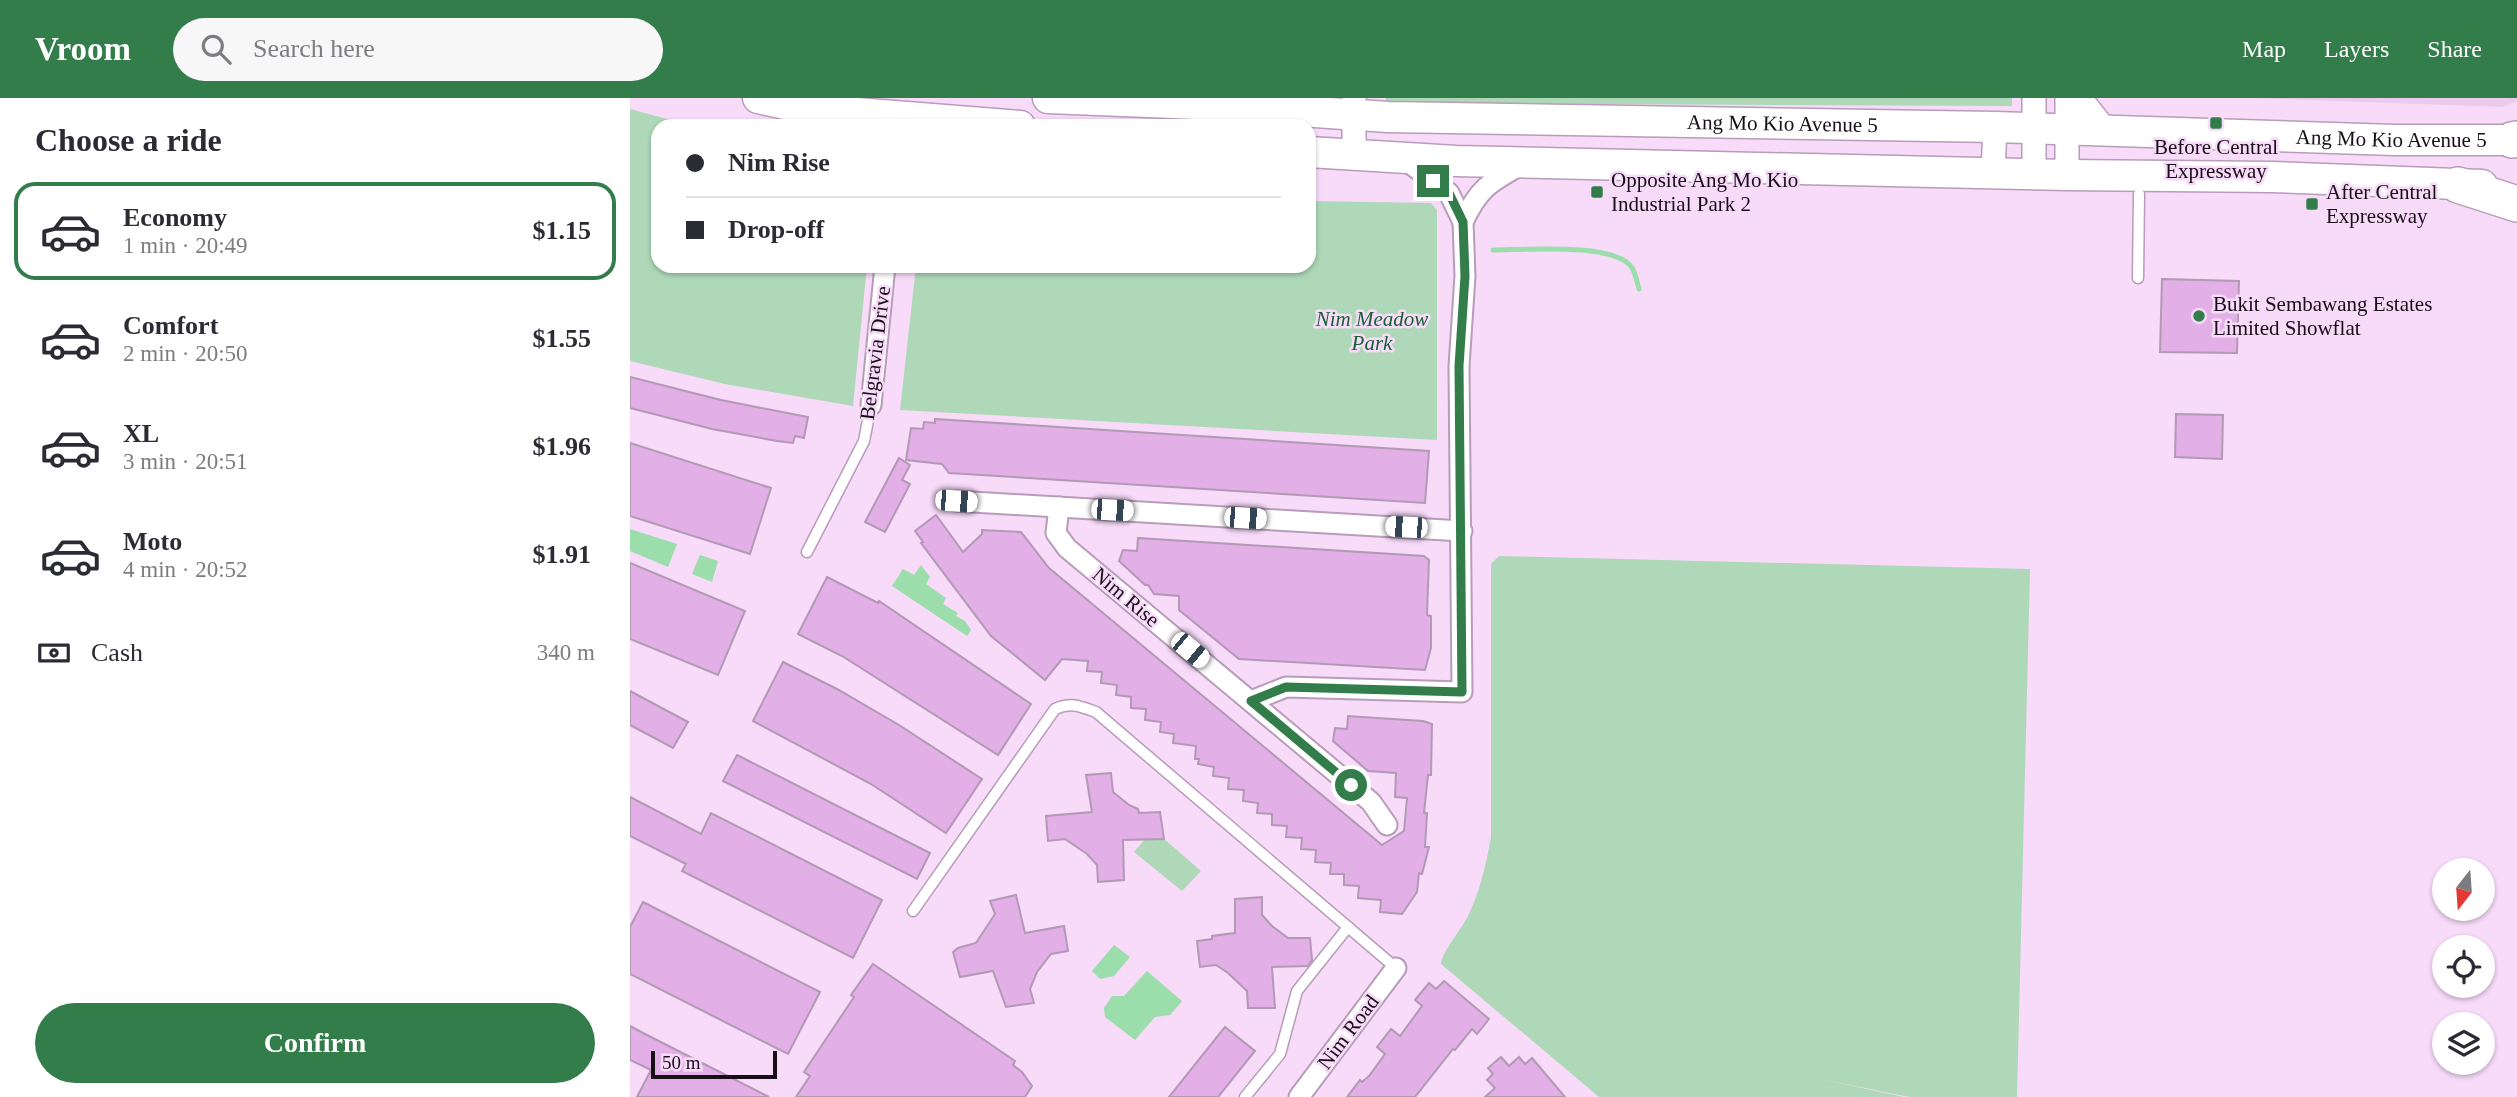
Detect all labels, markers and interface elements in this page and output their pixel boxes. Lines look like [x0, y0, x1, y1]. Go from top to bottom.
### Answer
search box [173, 18, 663, 81]
icon: search [197, 30, 235, 68]
text: Vroom [35, 31, 131, 67]
text: Search here [253, 34, 375, 63]
text: Map [2242, 36, 2286, 62]
text: Layers [2324, 36, 2389, 62]
text: Share [2427, 36, 2482, 62]
street label: Ang Mo Kio Avenue 5 [1687, 110, 1878, 137]
marker: Before Central Expressway [2208, 115, 2224, 131]
text: Choose a ride [35, 122, 222, 158]
street label: Ang Mo Kio Avenue 5 [2295, 125, 2487, 152]
place label: Before Central Expressway [2154, 135, 2278, 183]
text: Nim Rise [728, 148, 830, 177]
route end [1417, 165, 1449, 197]
place label: Opposite Ang Mo Kio Industrial Park 2 [1611, 168, 1798, 216]
place label: After Central Expressway [2326, 180, 2438, 228]
marker: Opposite Ang Mo Kio Industrial Park 2 [1589, 184, 1605, 200]
marker: After Central Expressway [2304, 196, 2320, 212]
icon: car [39, 200, 102, 263]
text: Economy [123, 203, 227, 232]
text: Drop-off [728, 215, 824, 244]
text: $1.15 [533, 216, 591, 245]
text: 1 min · 20:49 [123, 233, 248, 258]
street label: Belgravia Drive [855, 285, 895, 421]
place label: Bukit Sembawang Estates Limited Showflat [2213, 292, 2432, 340]
park label: Nim Meadow Park [1315, 307, 1428, 355]
icon: car [39, 308, 102, 371]
marker: Bukit Sembawang Estates Limited Showflat [2191, 308, 2207, 324]
text: Comfort [123, 311, 218, 340]
text: $1.55 [533, 324, 591, 353]
text: 2 min · 20:50 [123, 341, 248, 366]
icon: car [39, 416, 102, 479]
text: XL [123, 419, 159, 448]
text: $1.96 [533, 432, 591, 461]
text: 3 min · 20:51 [123, 449, 248, 474]
car [935, 489, 978, 513]
car [1091, 498, 1134, 522]
car [1224, 506, 1267, 530]
car [1385, 515, 1428, 539]
icon: car [39, 524, 102, 587]
text: Moto [123, 527, 182, 556]
text: $1.91 [533, 540, 591, 569]
text: 4 min · 20:52 [123, 557, 248, 582]
street label: Nim Rise [1088, 562, 1164, 632]
car [1168, 628, 1213, 672]
icon: cash [35, 634, 73, 672]
text: Cash [91, 638, 143, 667]
text: 340 m [537, 640, 595, 665]
route start [1335, 769, 1367, 801]
north arrow [2432, 858, 2496, 920]
map controls [2432, 858, 2495, 1075]
button: locate [2432, 935, 2495, 998]
street label: Nim Road [1312, 990, 1384, 1074]
button: Confirm [35, 1003, 595, 1083]
button: layers [2432, 1012, 2495, 1075]
scale bar [651, 1048, 777, 1080]
text: 50 m [662, 1052, 701, 1073]

